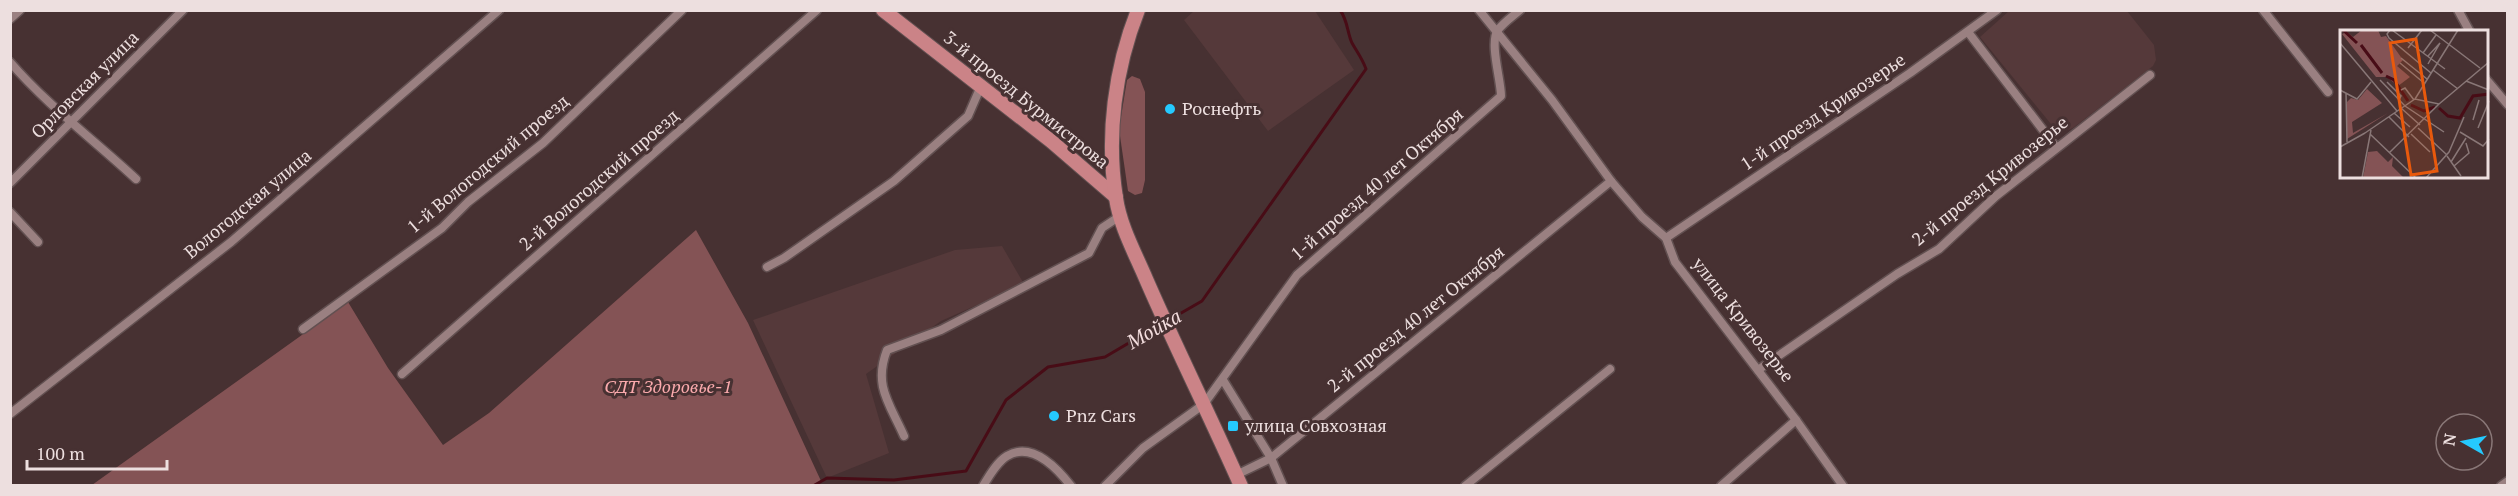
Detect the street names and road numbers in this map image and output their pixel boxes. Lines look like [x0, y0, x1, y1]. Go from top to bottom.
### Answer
street label: Орловская улица [25, 25, 143, 143]
street label: 3-й проезд Бурмистрова [939, 25, 1114, 173]
street label: 1-й проезд Кривозерье [1735, 47, 1910, 175]
street label: 1-й Вологодский проезд [401, 88, 573, 238]
street label: 1-й проезд 40 лет Октября [1285, 102, 1468, 265]
street label: 2-й Вологодский проезд [513, 103, 683, 255]
street label: 2-й проезд Кривозерье [1906, 110, 2072, 251]
street label: Вологодская улица [179, 143, 316, 263]
street label: 2-й проезд 40 лет Октября [1322, 239, 1509, 397]
street label: улица Кривозерье [1687, 251, 1800, 387]

